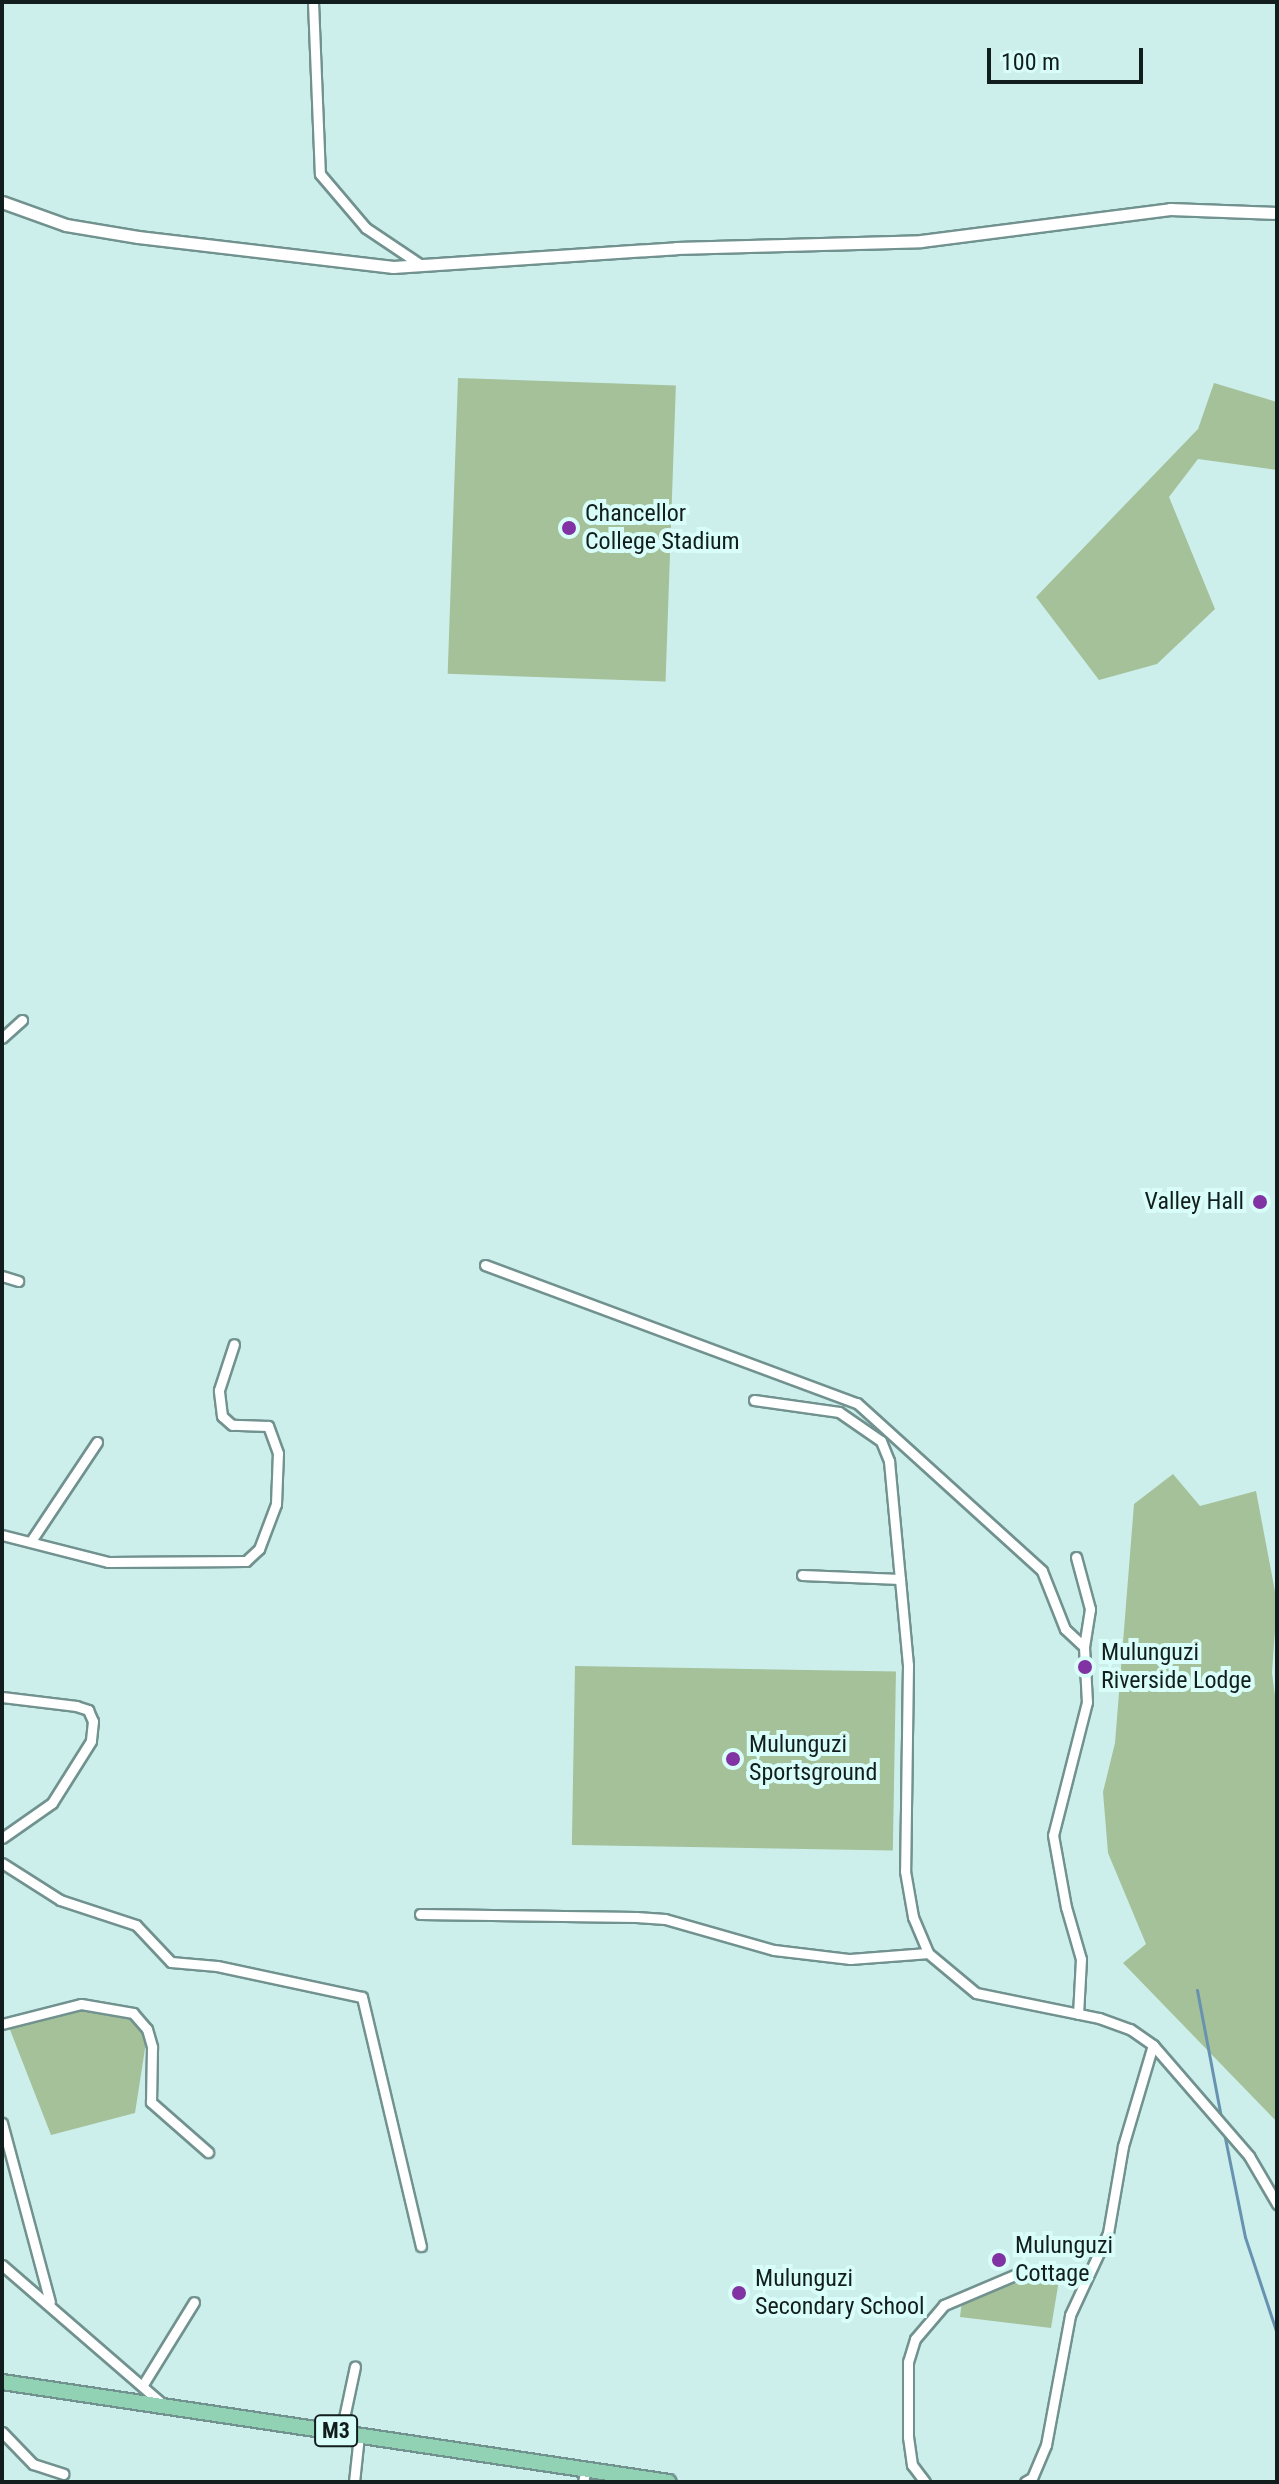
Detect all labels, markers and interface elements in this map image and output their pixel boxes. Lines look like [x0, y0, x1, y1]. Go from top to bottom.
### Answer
scale bar [991, 32, 1147, 82]
text: 100 m [1001, 48, 1060, 76]
place label: Chancellor College Stadium [585, 500, 740, 556]
marker: Chancellor College Stadium [560, 519, 578, 537]
place label: Valley Hall [1145, 1188, 1244, 1216]
marker: Valley Hall [1251, 1193, 1269, 1211]
place label: Mulunguzi Riverside Lodge [1101, 1639, 1251, 1695]
marker: Mulunguzi Riverside Lodge [1076, 1658, 1094, 1676]
place label: Mulunguzi Sportsground [749, 1731, 877, 1787]
marker: Mulunguzi Sportsground [724, 1750, 742, 1768]
place label: Mulunguzi Cottage [1015, 2232, 1113, 2288]
marker: Mulunguzi Cottage [990, 2251, 1008, 2269]
place label: Mulunguzi Secondary School [755, 2265, 925, 2321]
marker: Mulunguzi Secondary School [730, 2284, 748, 2302]
road number: M3 [314, 2413, 358, 2449]

